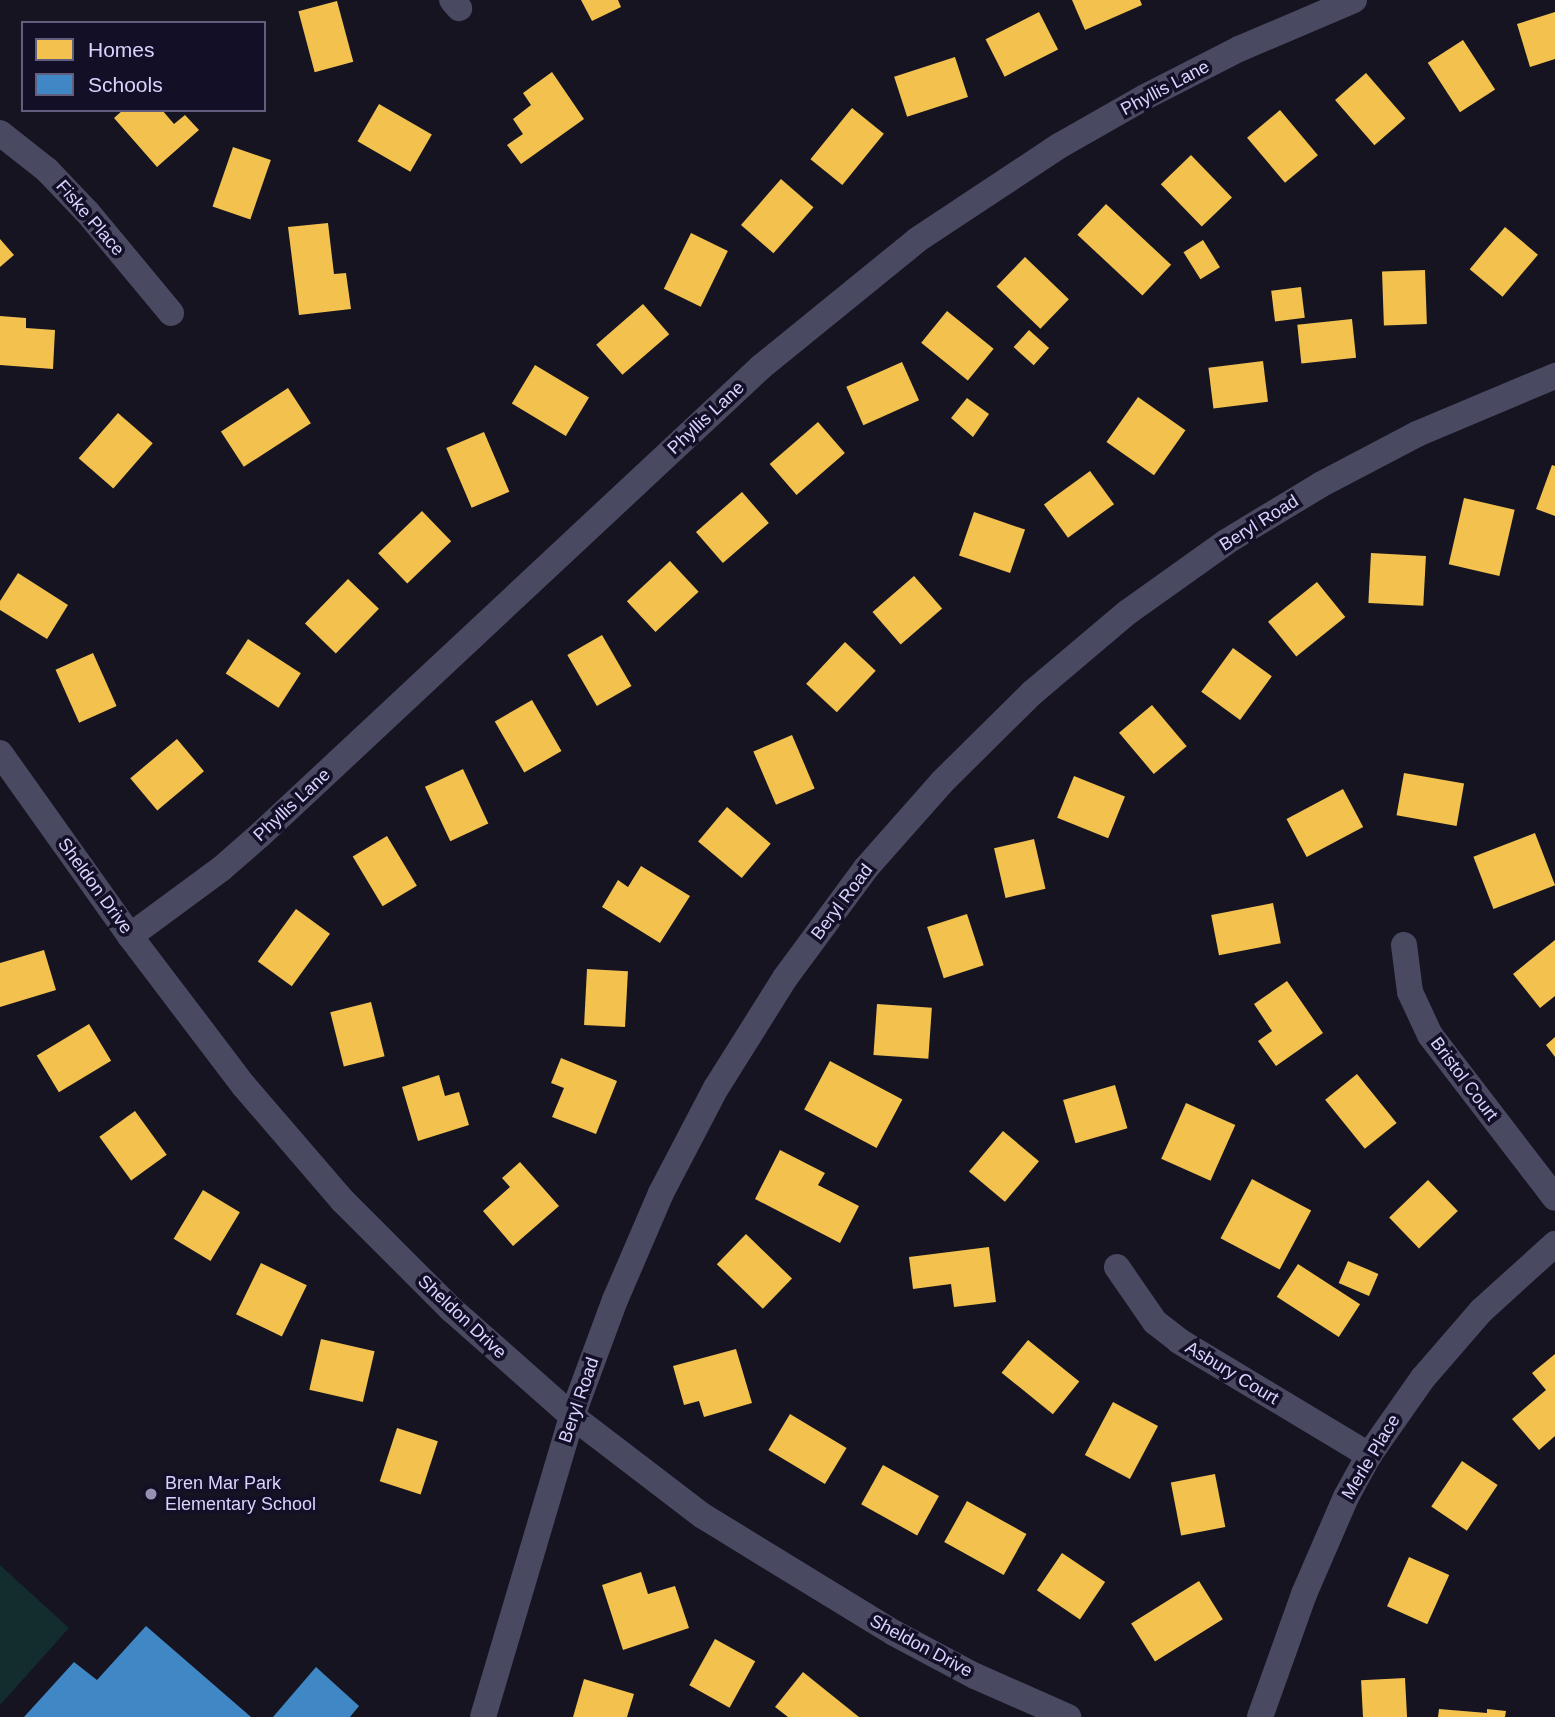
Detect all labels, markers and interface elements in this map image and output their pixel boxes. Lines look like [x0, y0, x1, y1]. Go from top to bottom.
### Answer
legend [21, 21, 266, 112]
text: Homes [88, 38, 155, 61]
street label: Phyllis Lane [1117, 56, 1213, 120]
text: Schools [88, 73, 163, 96]
street label: Fiske Place [51, 176, 129, 260]
street label: Phyllis Lane [663, 377, 749, 459]
street label: Beryl Road [1216, 490, 1302, 556]
street label: Phyllis Lane [249, 764, 335, 846]
street label: Sheldon Drive [53, 834, 137, 938]
street label: Beryl Road [807, 860, 877, 944]
street label: Bristol Court [1426, 1033, 1502, 1125]
street label: Sheldon Drive [413, 1271, 511, 1363]
street label: Asbury Court [1181, 1337, 1283, 1409]
street label: Beryl Road [554, 1354, 604, 1446]
street label: Merle Place [1337, 1411, 1405, 1503]
place label: Bren Mar Park Elementary School [165, 1473, 316, 1516]
marker: Bren Mar Park Elementary School [143, 1486, 159, 1502]
street label: Sheldon Drive [866, 1610, 976, 1682]

